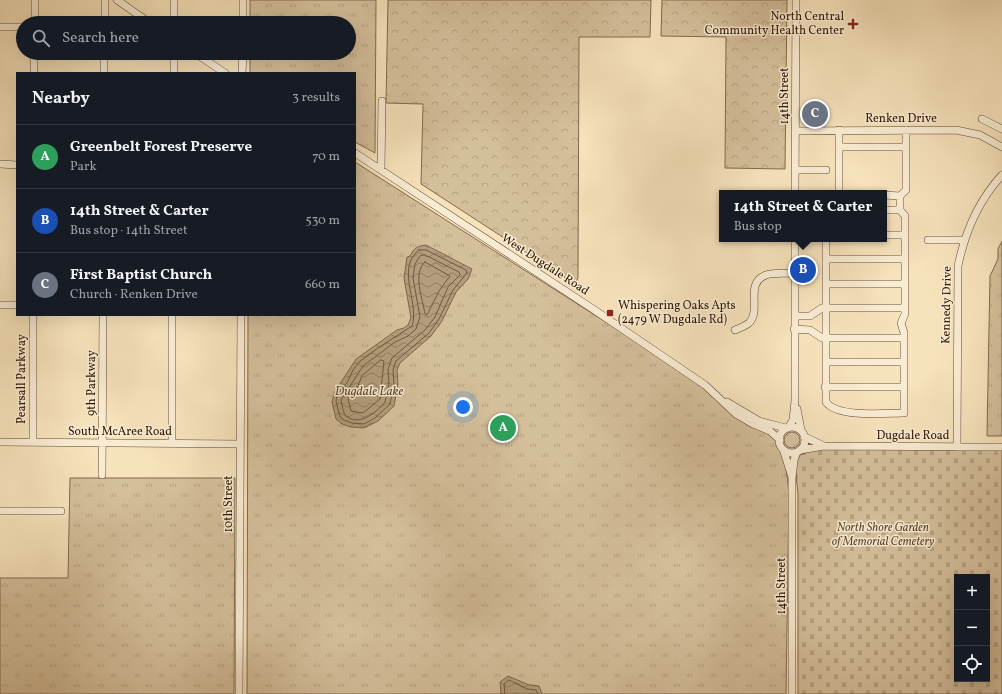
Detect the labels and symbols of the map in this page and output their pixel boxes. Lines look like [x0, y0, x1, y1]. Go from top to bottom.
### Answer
place label: North Central Community Health Center [705, 9, 844, 39]
marker: North Central Community Health Center [847, 18, 859, 30]
street label: 14th Street [777, 67, 793, 125]
pin: C [802, 99, 828, 129]
street label: Renken Drive [865, 111, 937, 127]
street label: West Dugdale Road [498, 231, 592, 300]
pin: B [790, 255, 816, 285]
street label: Kennedy Drive [938, 266, 956, 344]
place label: Whispering Oaks Apts (2479 W Dugdale Rd) [618, 298, 736, 328]
marker: Whispering Oaks Apts (2479 W Dugdale Rd) [605, 308, 615, 318]
street label: Pearsall Parkway [14, 333, 30, 424]
street label: 9th Parkway [84, 350, 100, 416]
water label: Dugdale Lake [335, 383, 404, 401]
your location [453, 397, 473, 417]
pin: A [490, 413, 516, 443]
street label: South McAree Road [68, 424, 172, 440]
street label: Dugdale Road [876, 428, 950, 444]
street label: 10th Street [221, 475, 237, 533]
park label: North Shore Garden of Memorial Cemetery [832, 520, 935, 550]
street label: 14th Street [774, 557, 790, 615]

